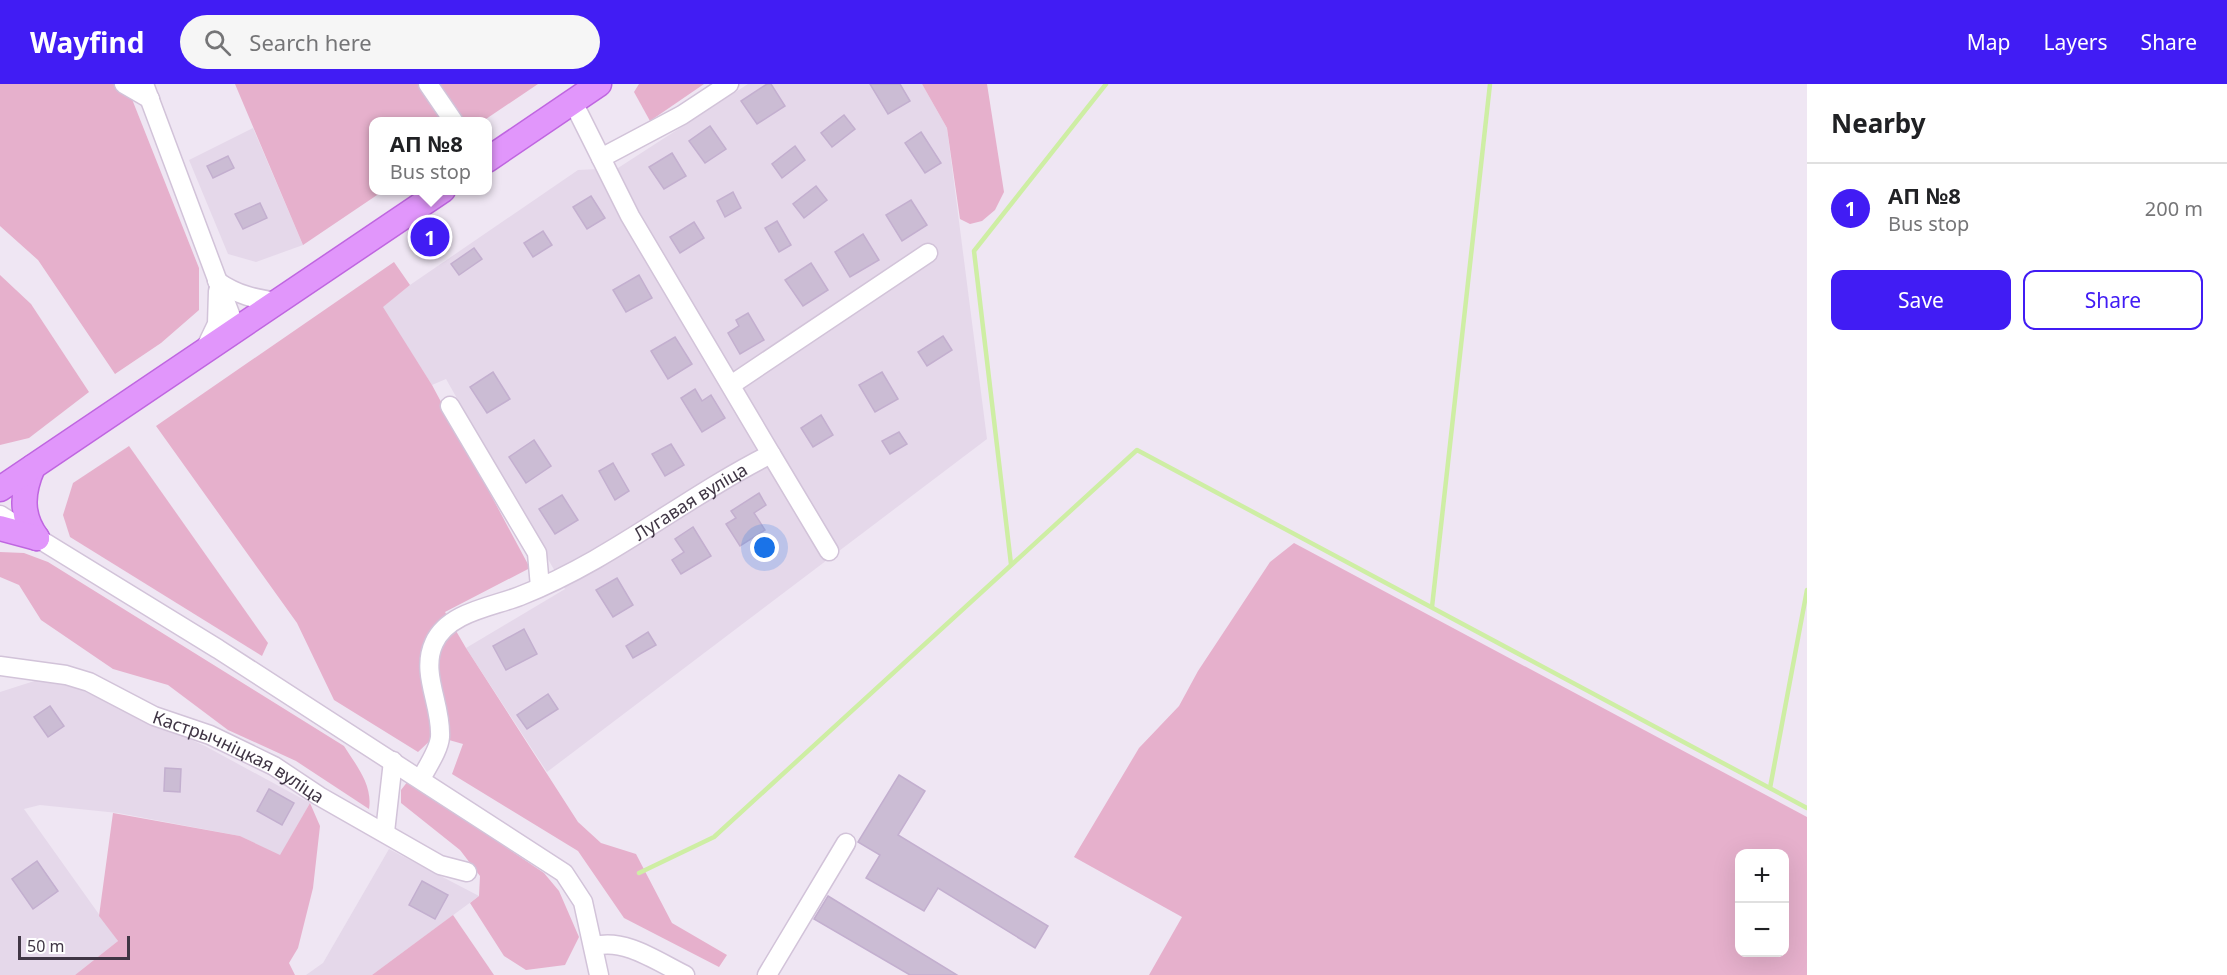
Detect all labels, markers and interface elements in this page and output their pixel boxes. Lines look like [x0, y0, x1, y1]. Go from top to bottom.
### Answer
search box [180, 15, 600, 69]
text: Wayfind [30, 23, 144, 61]
icon: search [201, 26, 234, 59]
text: Search here [249, 27, 372, 57]
text: Map [1967, 28, 2011, 56]
text: Layers [2044, 28, 2108, 56]
text: Share [2141, 28, 2197, 56]
text: Nearby [1831, 105, 1926, 141]
popup [369, 117, 492, 195]
text: АП №8 [390, 128, 463, 158]
text: Bus stop [390, 158, 471, 185]
text: АП №8 [1888, 180, 1961, 210]
text: 1 [1845, 195, 1856, 222]
text: 200 m [2145, 195, 2203, 222]
text: Bus stop [1888, 210, 1969, 237]
pin: 1 [410, 214, 450, 260]
button: Save [1831, 270, 2011, 330]
button: Share [2023, 270, 2203, 330]
street label: Лугавая вуліца [629, 457, 751, 546]
your location [750, 533, 779, 562]
street label: Кастрычніцкая вуліца [150, 704, 329, 808]
map controls [1735, 849, 1789, 957]
button: + [1735, 849, 1789, 903]
button: − [1735, 903, 1789, 957]
scale bar [18, 933, 130, 960]
text: 50 m [27, 935, 64, 957]

